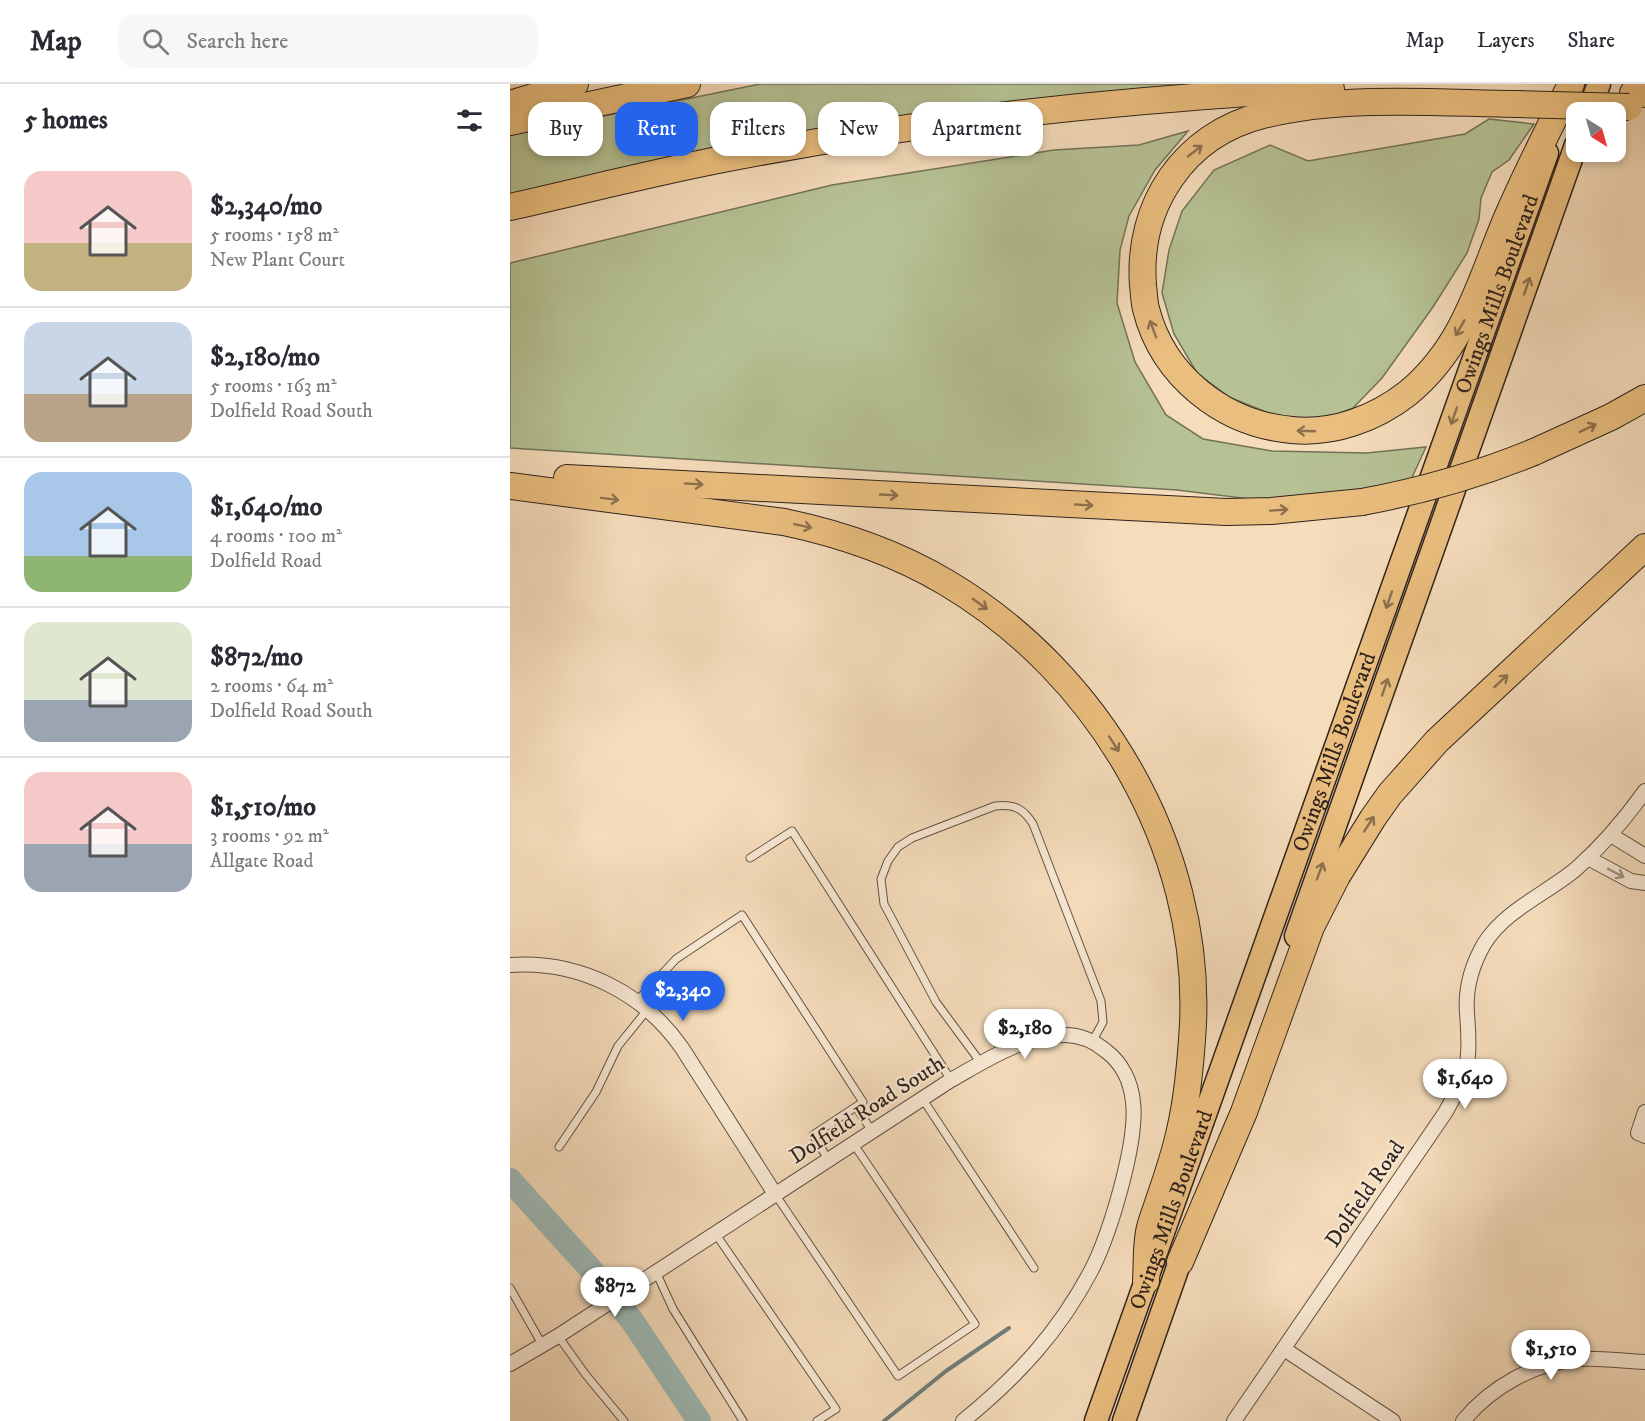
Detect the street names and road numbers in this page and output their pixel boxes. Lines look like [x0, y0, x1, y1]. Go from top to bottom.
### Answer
street label: Owings Mills Boulevard [1449, 191, 1545, 397]
street label: Owings Mills Boulevard [1286, 649, 1382, 855]
street label: Dolfield Road South [785, 1050, 950, 1170]
street label: Owings Mills Boulevard [1123, 1107, 1219, 1313]
street label: Dolfield Road [1319, 1135, 1411, 1253]

